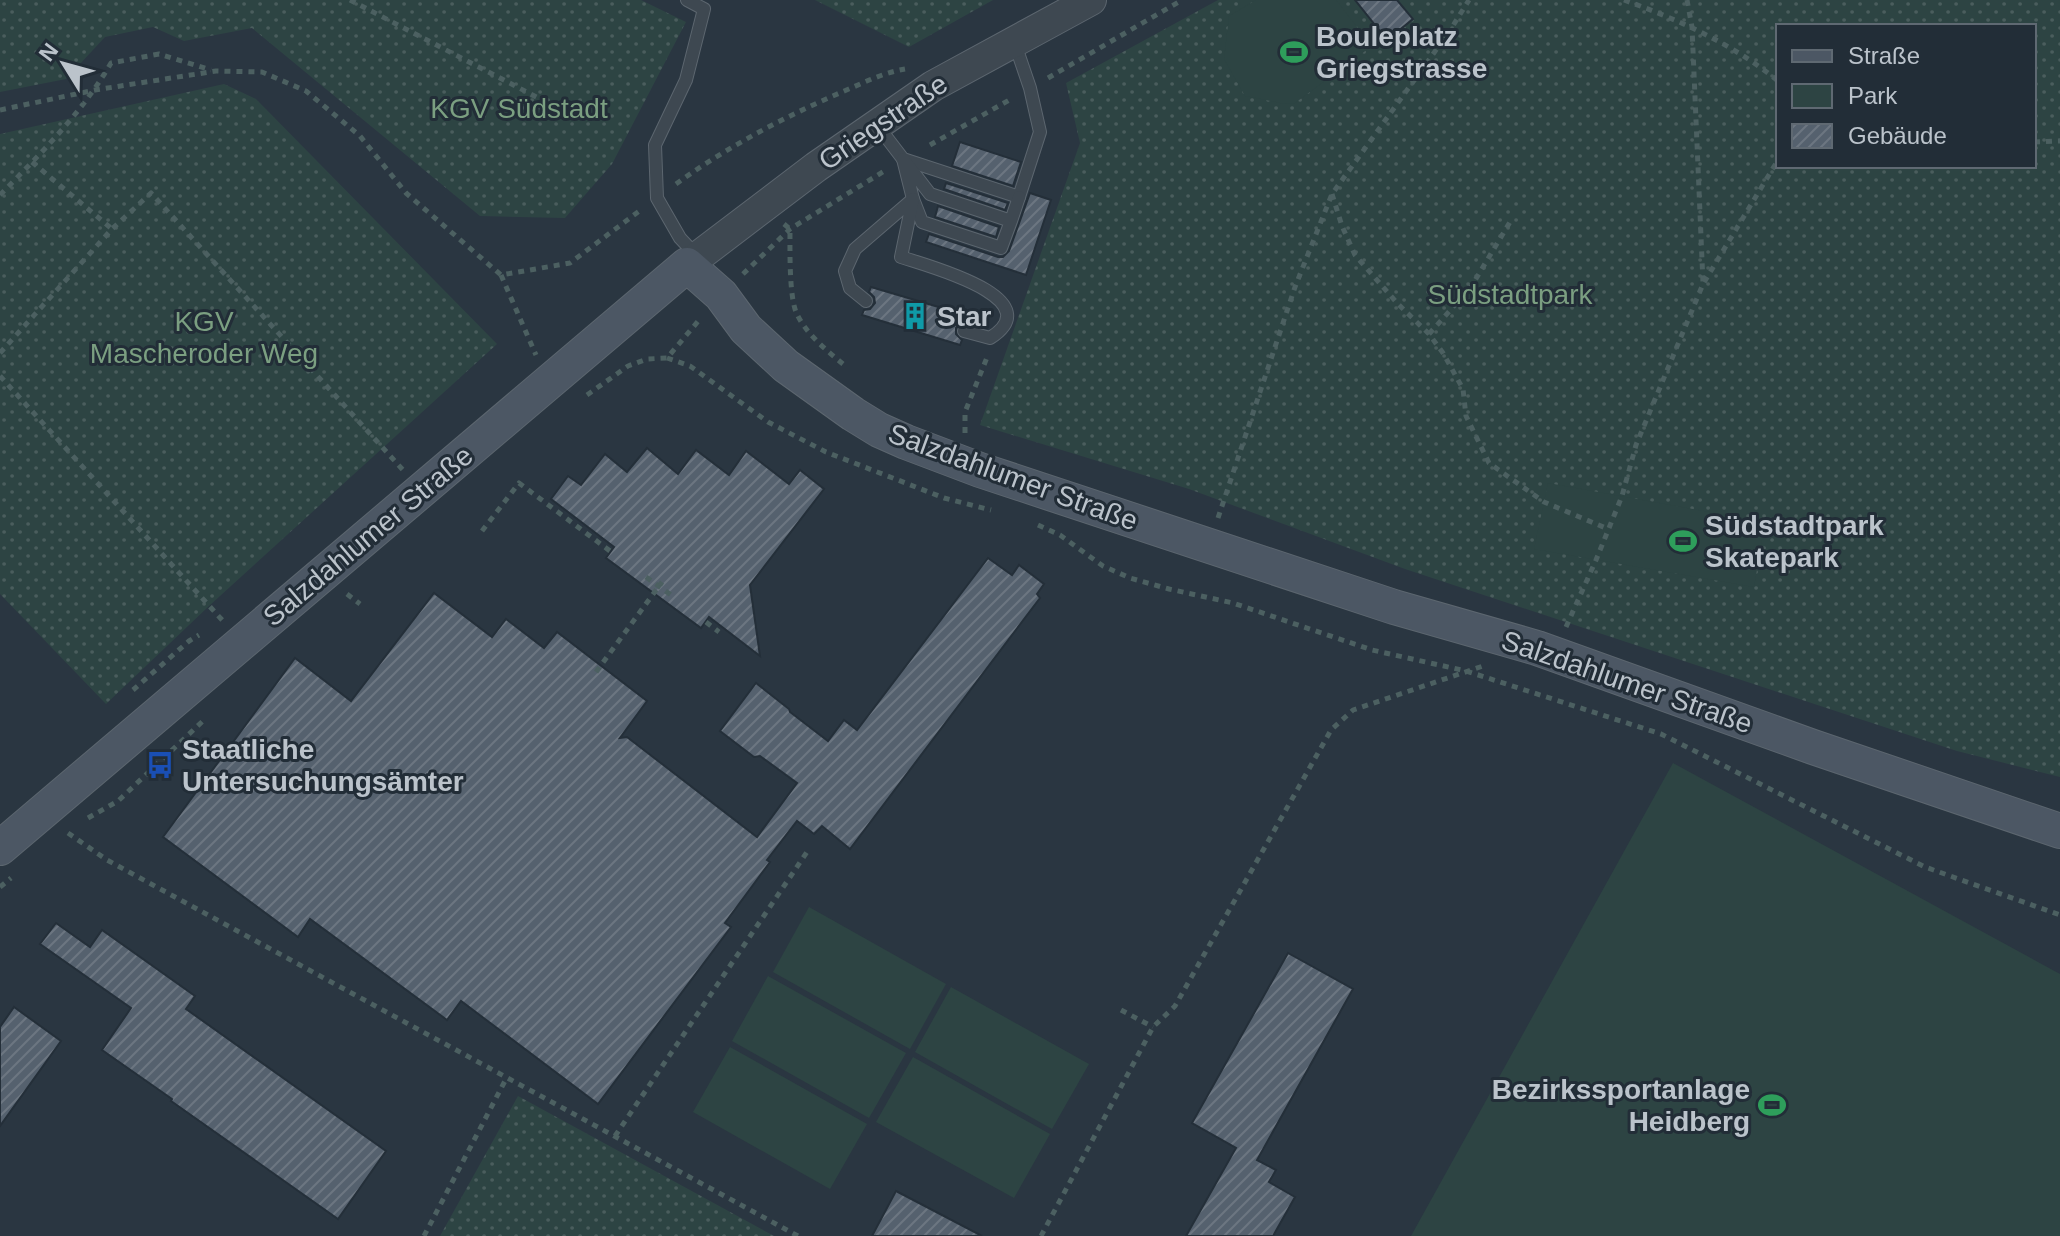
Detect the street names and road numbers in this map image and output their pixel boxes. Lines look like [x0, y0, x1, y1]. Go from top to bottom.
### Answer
street label: Griegstraße [813, 68, 953, 176]
street label: Salzdahlumer Straße [884, 417, 1142, 537]
street label: Salzdahlumer Straße [257, 440, 479, 632]
street label: Salzdahlumer Straße [1498, 625, 1756, 739]

